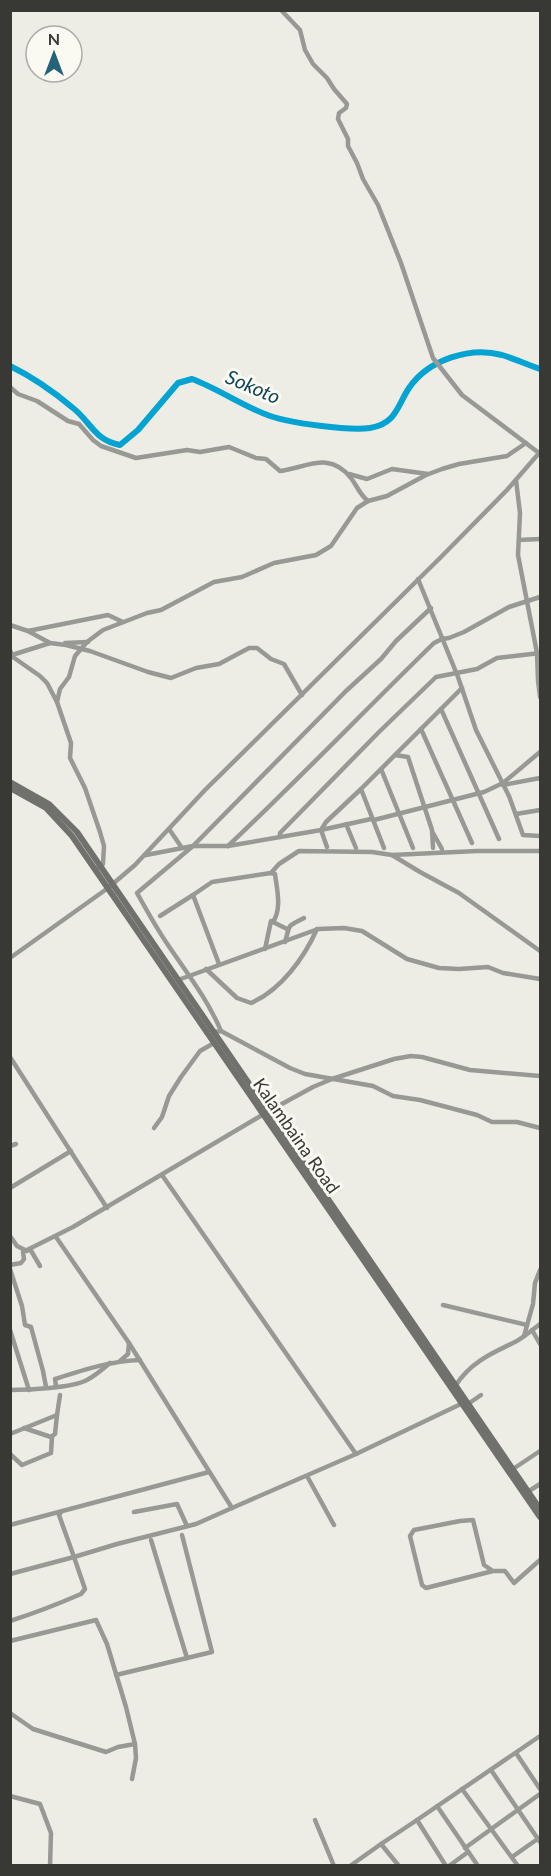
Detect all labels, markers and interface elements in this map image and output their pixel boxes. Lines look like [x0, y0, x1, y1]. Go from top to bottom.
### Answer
north arrow [24, 24, 84, 84]
text: N [48, 29, 60, 48]
water label: Sokoto [223, 364, 284, 408]
street label: Kalambaina Road [249, 1074, 345, 1197]

